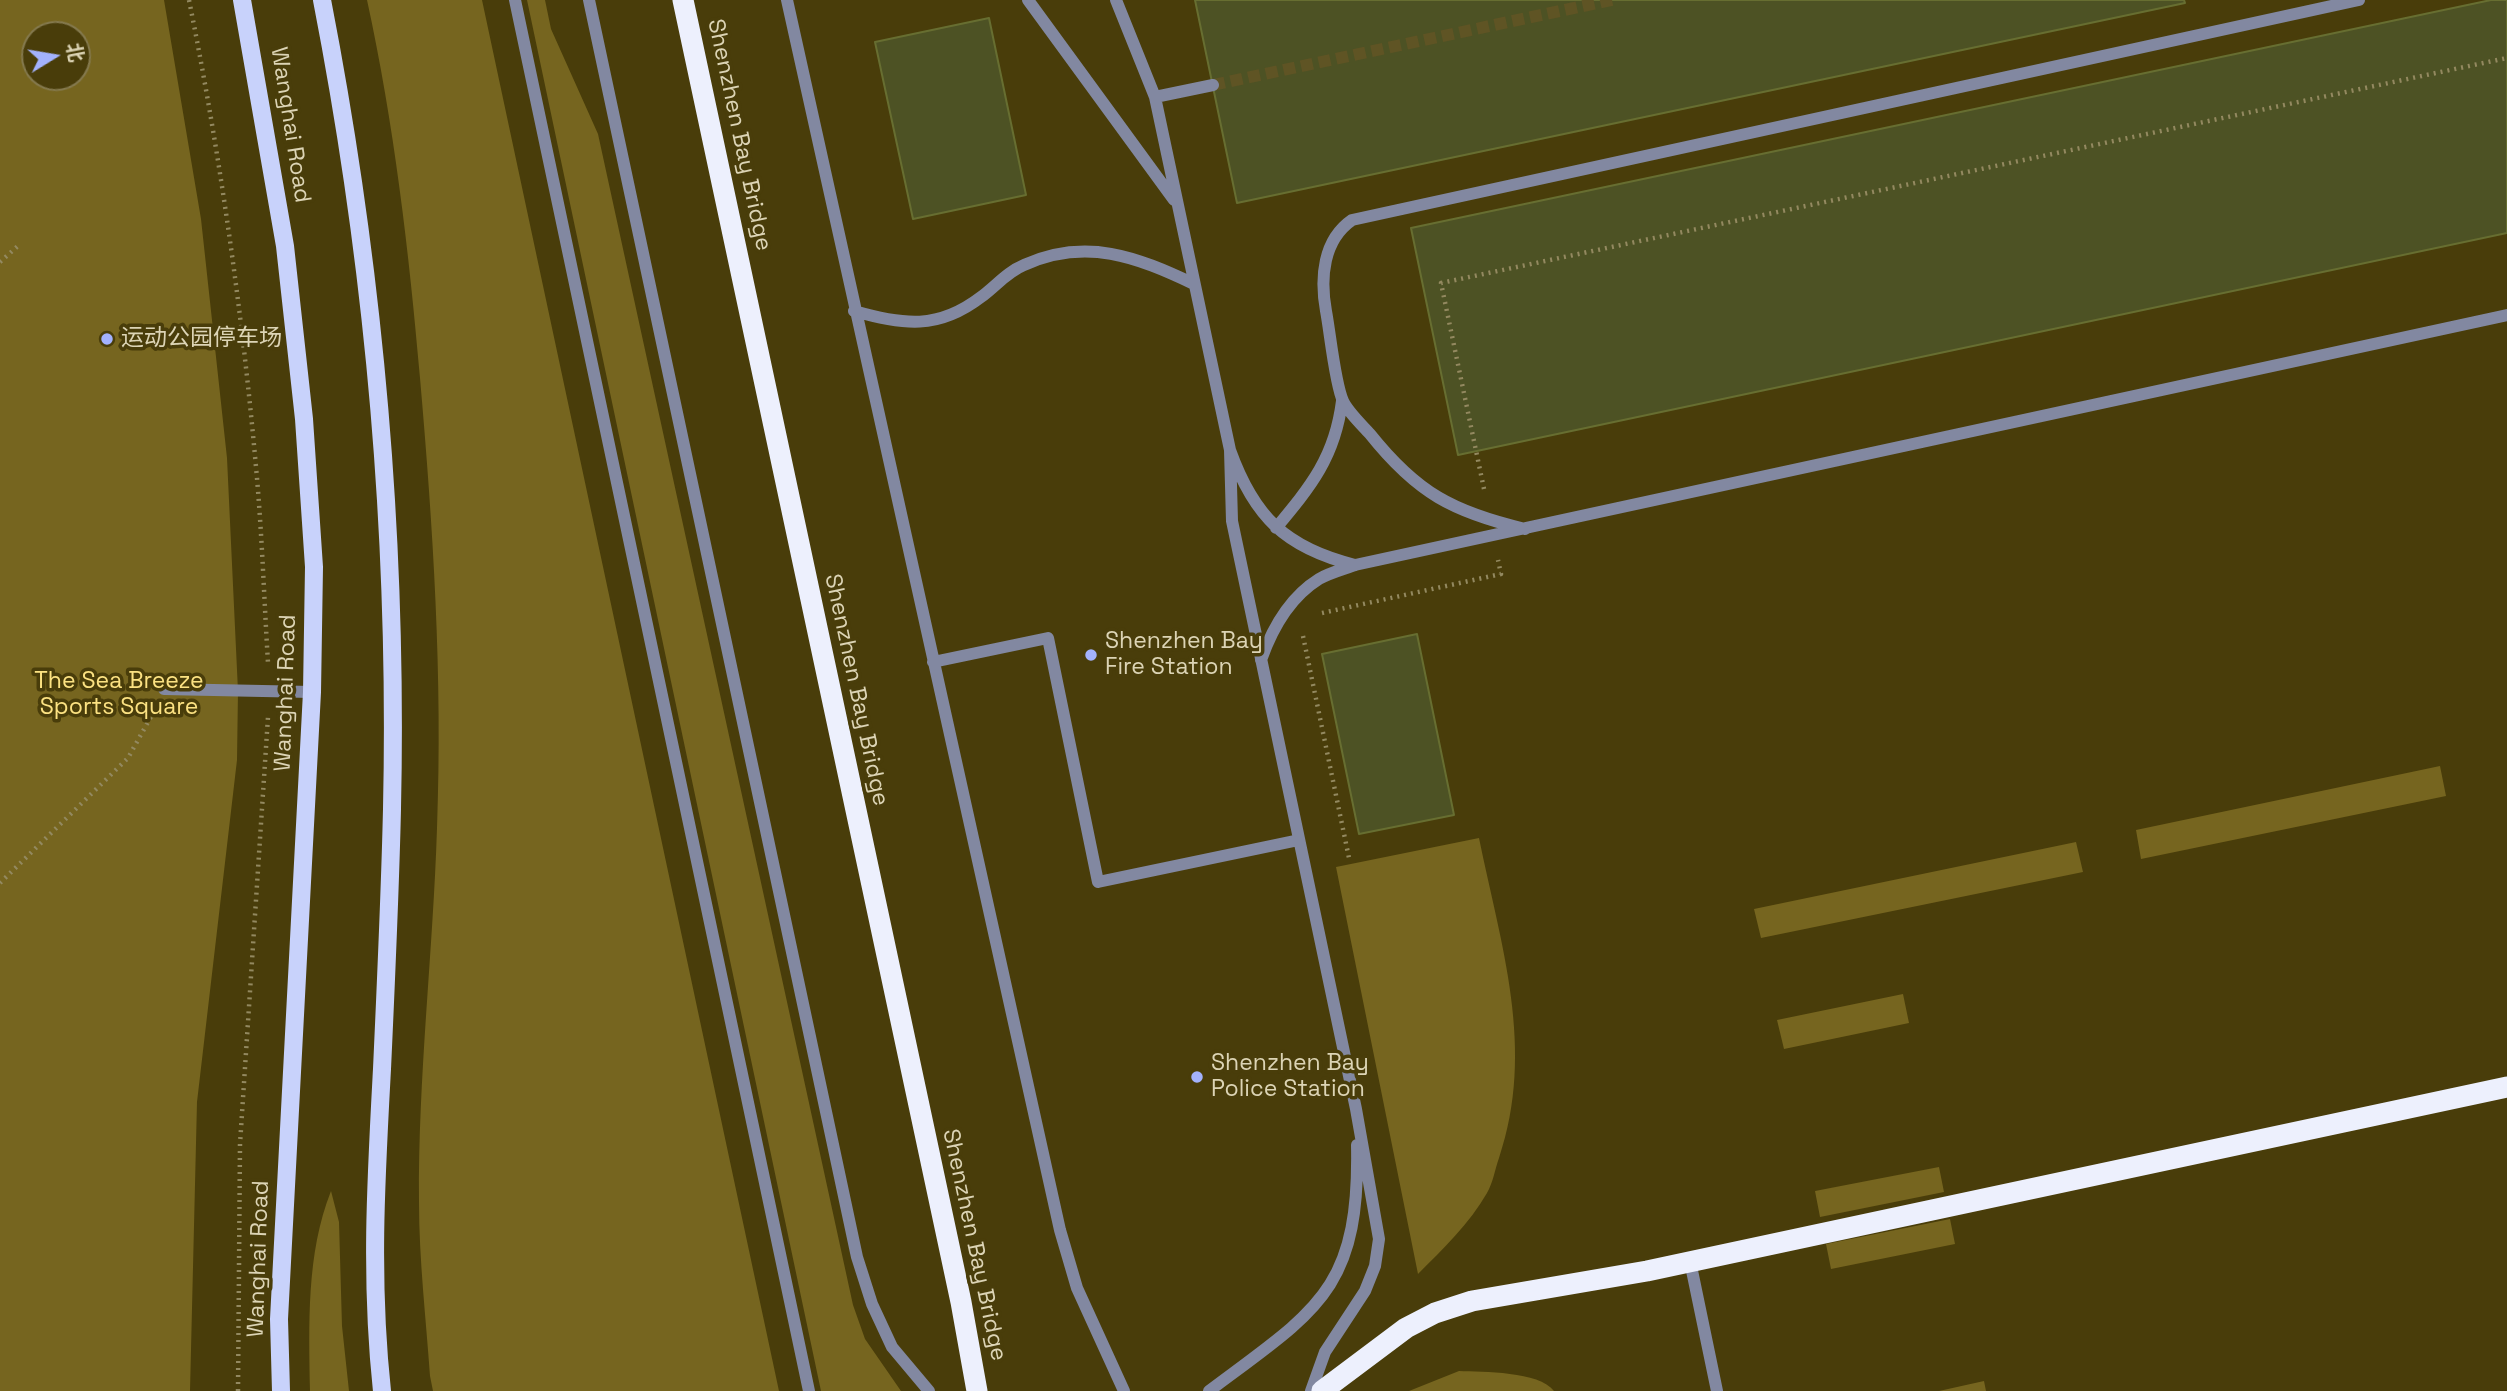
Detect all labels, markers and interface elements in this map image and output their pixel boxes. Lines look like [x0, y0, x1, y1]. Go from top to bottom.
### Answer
street label: Shenzhen Bay Bridge [701, 16, 777, 254]
north arrow [21, 21, 91, 91]
text: 北 [61, 41, 89, 64]
street label: Wanghai Road [264, 45, 316, 205]
place label: 运动公园停车场 [121, 325, 282, 353]
marker: 运动公园停车场 [99, 331, 115, 347]
street label: Shenzhen Bay Bridge [818, 571, 894, 809]
street label: Wanghai Road [269, 614, 303, 772]
place label: Shenzhen Bay Fire Station [1105, 628, 1263, 682]
marker: Shenzhen Bay Fire Station [1083, 647, 1099, 663]
park label: The Sea Breeze Sports Square [34, 668, 204, 722]
place label: Shenzhen Bay Police Station [1211, 1050, 1369, 1104]
marker: Shenzhen Bay Police Station [1189, 1069, 1205, 1085]
street label: Shenzhen Bay Bridge [936, 1126, 1012, 1364]
street label: Wanghai Road [242, 1180, 276, 1338]

